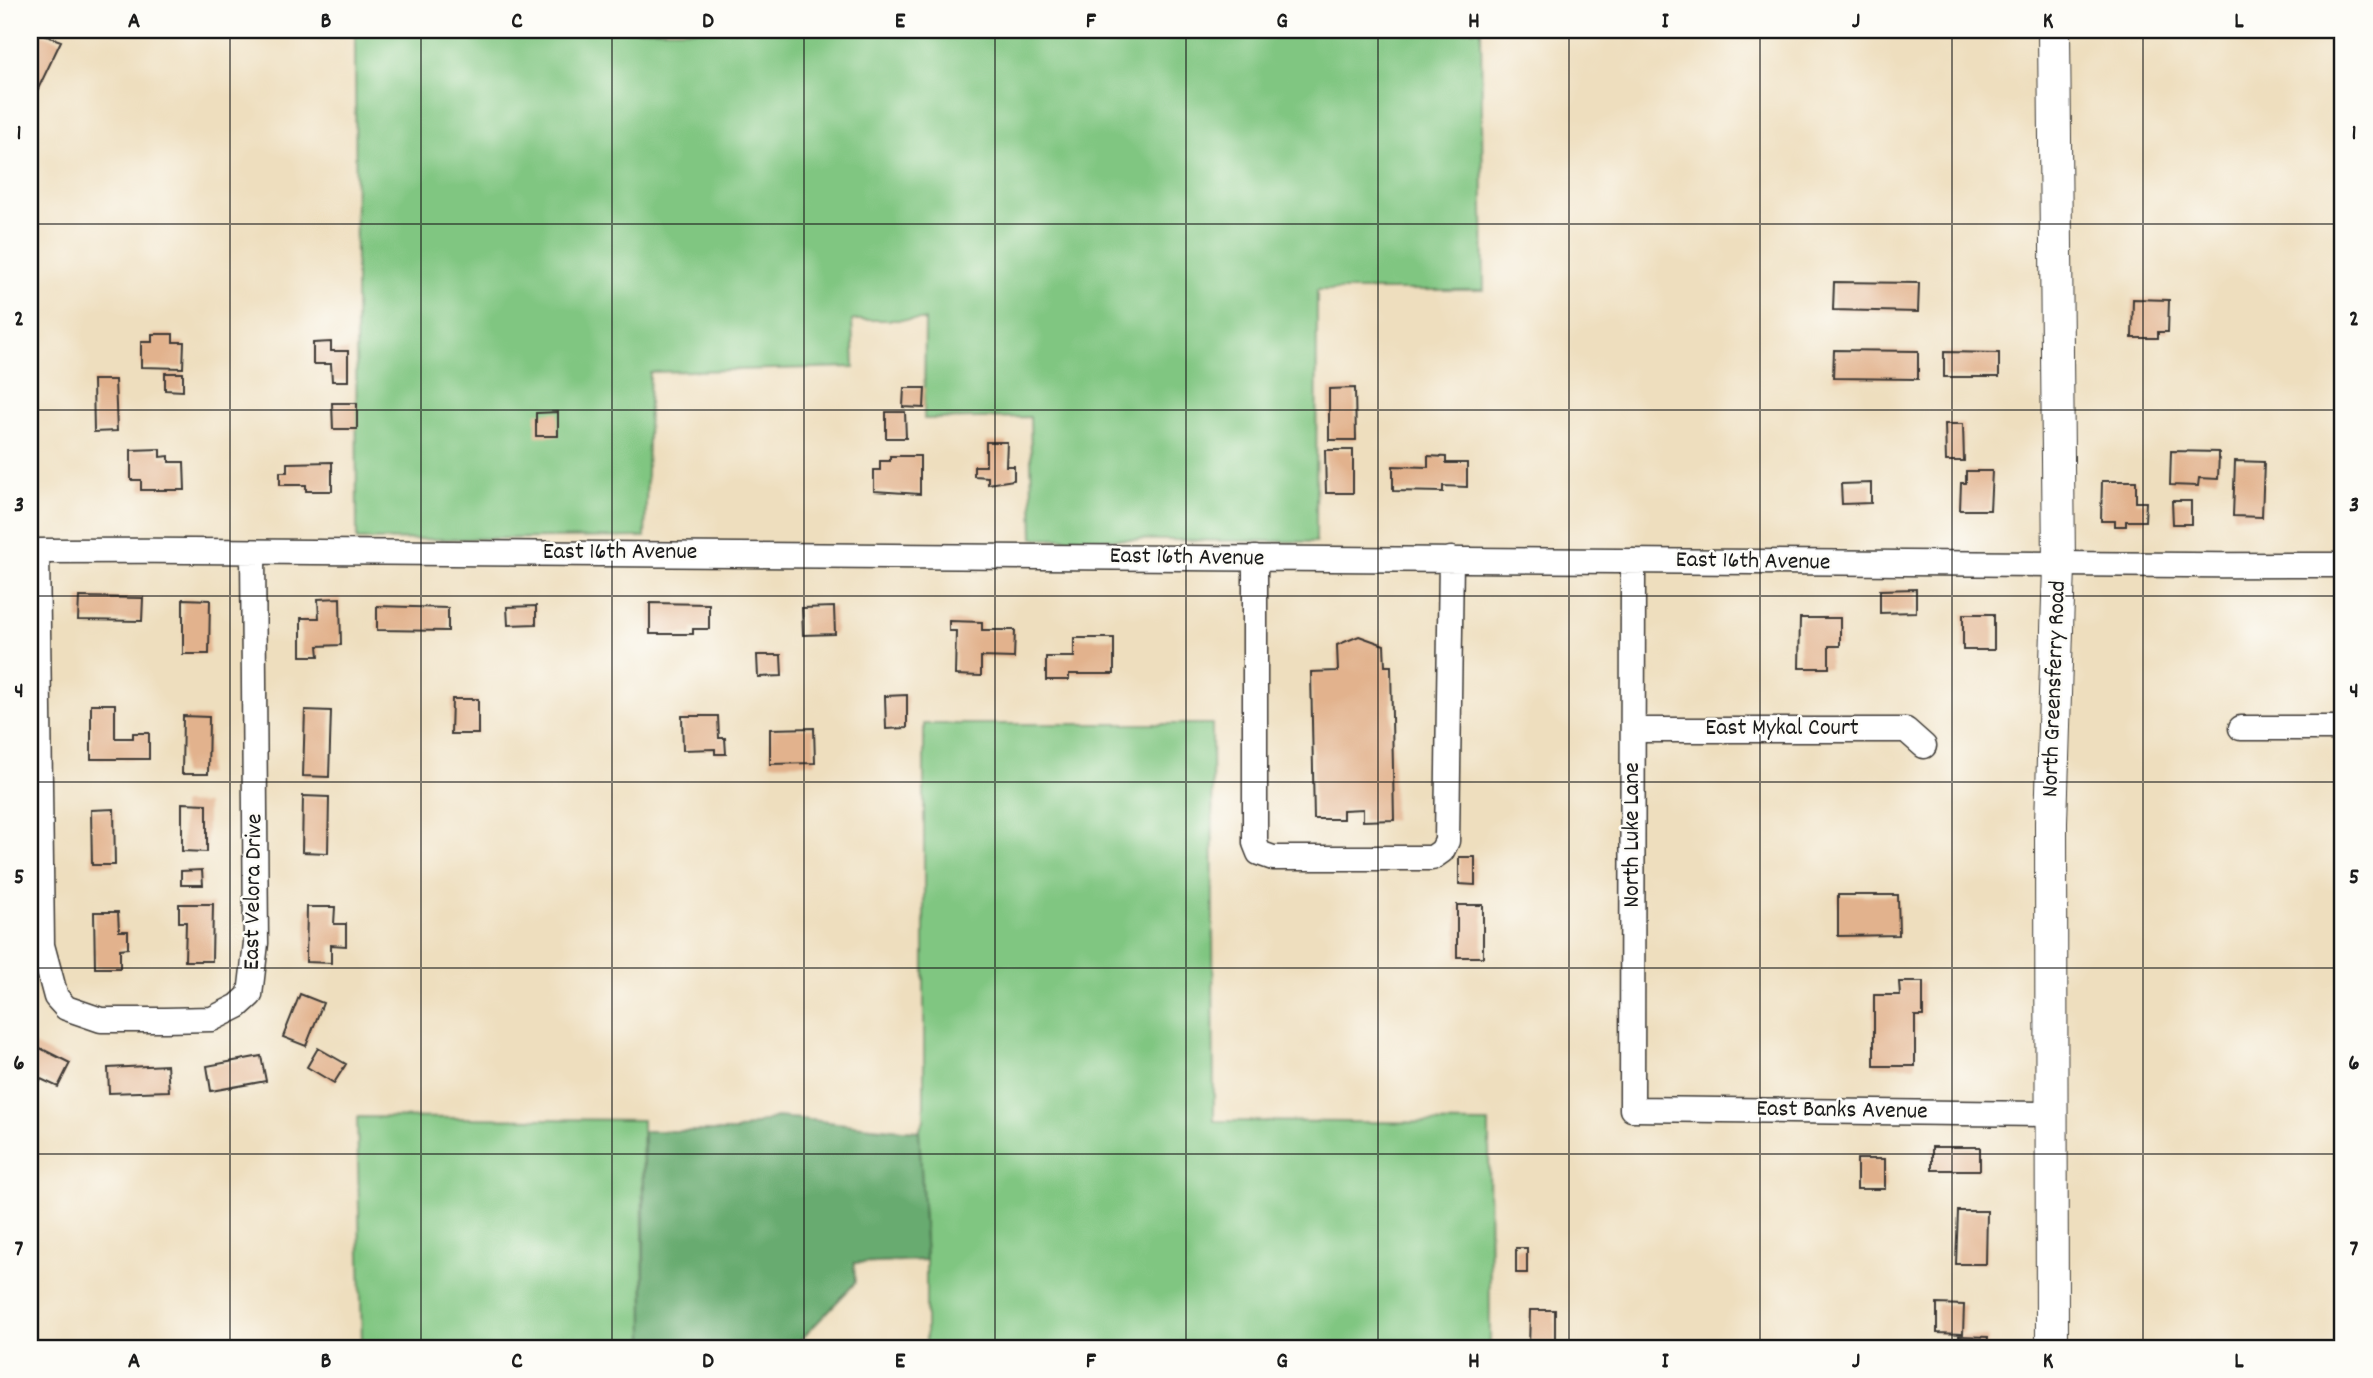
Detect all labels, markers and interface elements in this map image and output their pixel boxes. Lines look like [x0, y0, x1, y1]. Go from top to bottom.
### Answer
text: A [128, 6, 140, 39]
text: B [321, 6, 332, 39]
text: C [511, 6, 523, 39]
text: D [702, 6, 714, 39]
text: E [895, 6, 906, 39]
text: F [1086, 6, 1097, 39]
text: G [1276, 6, 1288, 39]
text: H [1468, 6, 1480, 39]
text: I [1661, 6, 1669, 39]
text: J [1852, 6, 1860, 39]
text: K [2043, 6, 2054, 39]
text: L [2234, 6, 2244, 39]
text: 1 [16, 118, 22, 151]
text: 1 [2351, 118, 2357, 151]
text: 2 [14, 304, 24, 337]
text: 2 [2349, 304, 2359, 337]
text: 3 [14, 490, 24, 523]
text: 3 [2349, 490, 2359, 523]
street label: East 16th Avenue [543, 536, 697, 570]
street label: East 16th Avenue [1109, 540, 1265, 576]
street label: East 16th Avenue [1675, 544, 1831, 580]
street label: North Greensferry Road [2034, 580, 2076, 798]
text: 4 [14, 676, 24, 709]
text: 4 [2349, 676, 2359, 709]
street label: East Mykal Court [1705, 712, 1859, 746]
street label: North Luke Lane [1616, 762, 1650, 908]
street label: East Velora Drive [236, 813, 272, 971]
text: 5 [14, 862, 24, 895]
text: 5 [2349, 862, 2359, 895]
text: 6 [13, 1048, 25, 1081]
text: 6 [2348, 1048, 2360, 1081]
street label: East Banks Avenue [1756, 1093, 1928, 1129]
text: 7 [15, 1234, 24, 1267]
text: 7 [2350, 1234, 2359, 1267]
text: A [128, 1346, 140, 1378]
text: B [321, 1346, 332, 1378]
text: C [511, 1346, 523, 1378]
text: D [702, 1346, 714, 1378]
text: E [895, 1346, 906, 1378]
text: F [1086, 1346, 1097, 1378]
text: G [1276, 1346, 1288, 1378]
text: H [1468, 1346, 1480, 1378]
text: I [1661, 1346, 1669, 1378]
text: J [1852, 1346, 1860, 1378]
text: K [2043, 1346, 2054, 1378]
text: L [2234, 1346, 2244, 1378]

